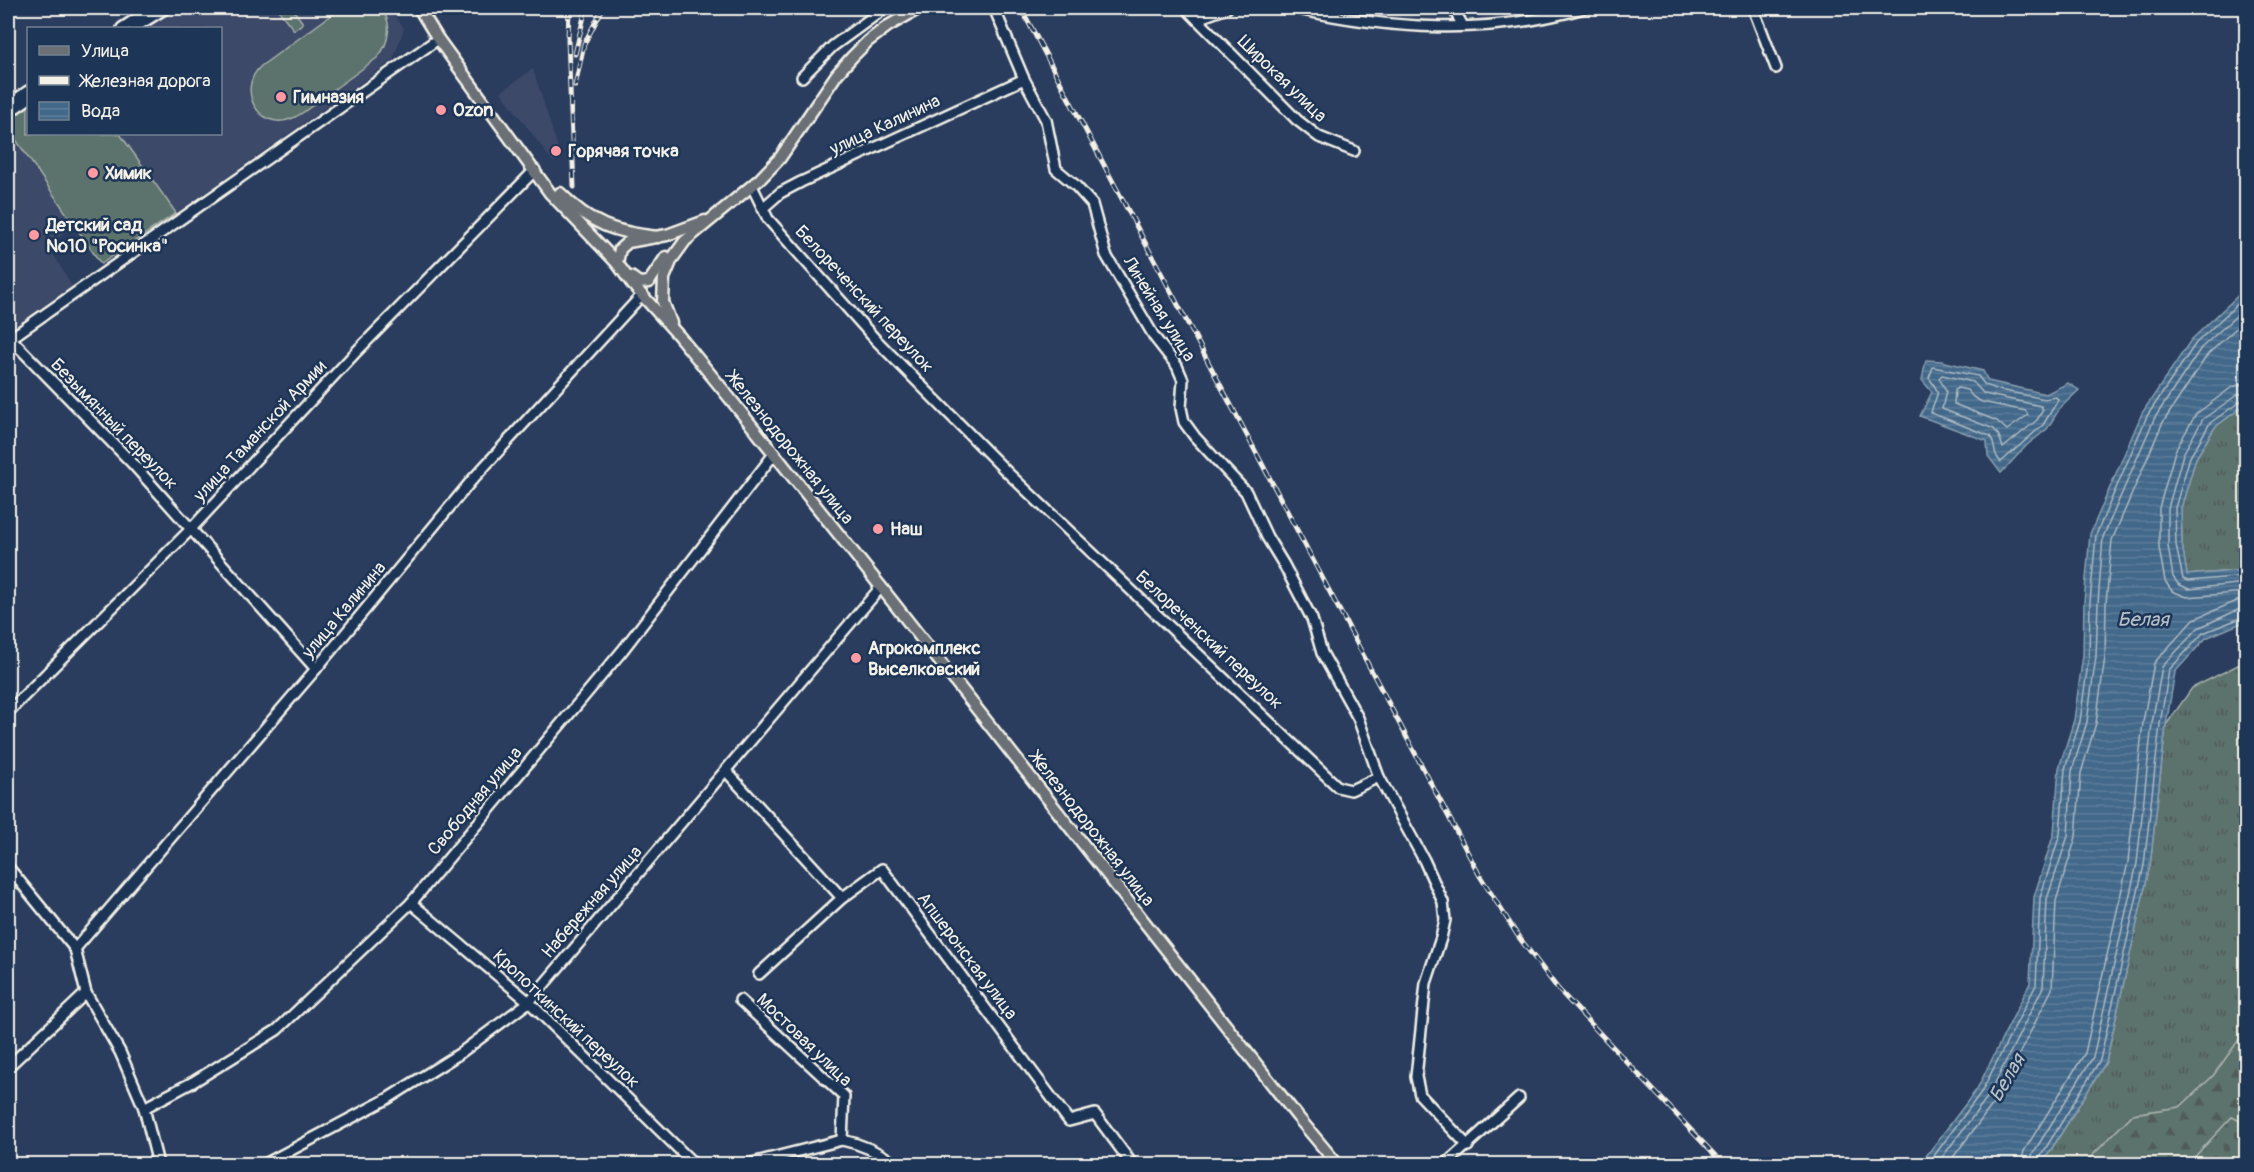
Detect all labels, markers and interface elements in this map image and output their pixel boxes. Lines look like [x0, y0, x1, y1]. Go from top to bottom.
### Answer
legend [27, 27, 222, 135]
street label: Широкая улица [1232, 31, 1332, 127]
text: Улица [81, 40, 129, 63]
text: Железная дорога [78, 70, 211, 93]
place label: Гимназия [293, 86, 364, 109]
street label: улица Калинина [825, 89, 944, 161]
marker: Гимназия [274, 90, 288, 104]
place label: Ozon [453, 99, 493, 122]
text: Вода [81, 100, 120, 123]
marker: Ozon [434, 103, 448, 117]
place label: Горячая точка [568, 140, 679, 163]
marker: Горячая точка [549, 144, 563, 158]
place label: Химик [105, 162, 152, 185]
marker: Химик [86, 166, 100, 180]
place label: Детский сад №10 "Росинка" [45, 214, 168, 258]
street label: Белореченский переулок [790, 220, 938, 378]
marker: Детский сад №10 "Росинка" [27, 228, 41, 242]
street label: Линейная улица [1117, 251, 1201, 366]
street label: Безымянный переулок [45, 353, 183, 495]
street label: улица Таманской Армии [188, 356, 332, 507]
street label: Железнодорожная улица [719, 365, 859, 529]
place label: Наш [890, 518, 923, 541]
marker: Наш [871, 522, 885, 536]
street label: улица Калинина [296, 557, 391, 664]
street label: Белореченский переулок [1130, 566, 1288, 714]
water label: Белая [2117, 607, 2171, 632]
place label: Агрокомплекс Выселковский [868, 637, 981, 681]
marker: Агрокомплекс Выселковский [849, 651, 863, 665]
street label: Свободная улица [423, 742, 527, 860]
street label: Железнодорожная улица [1023, 745, 1160, 911]
street label: Набережная улица [537, 841, 647, 963]
street label: Апшеронская улица [912, 888, 1022, 1024]
street label: Кропоткинский переулок [488, 945, 644, 1093]
street label: Мостовая улица [751, 988, 857, 1092]
water label: Белая [1983, 1047, 2032, 1106]

